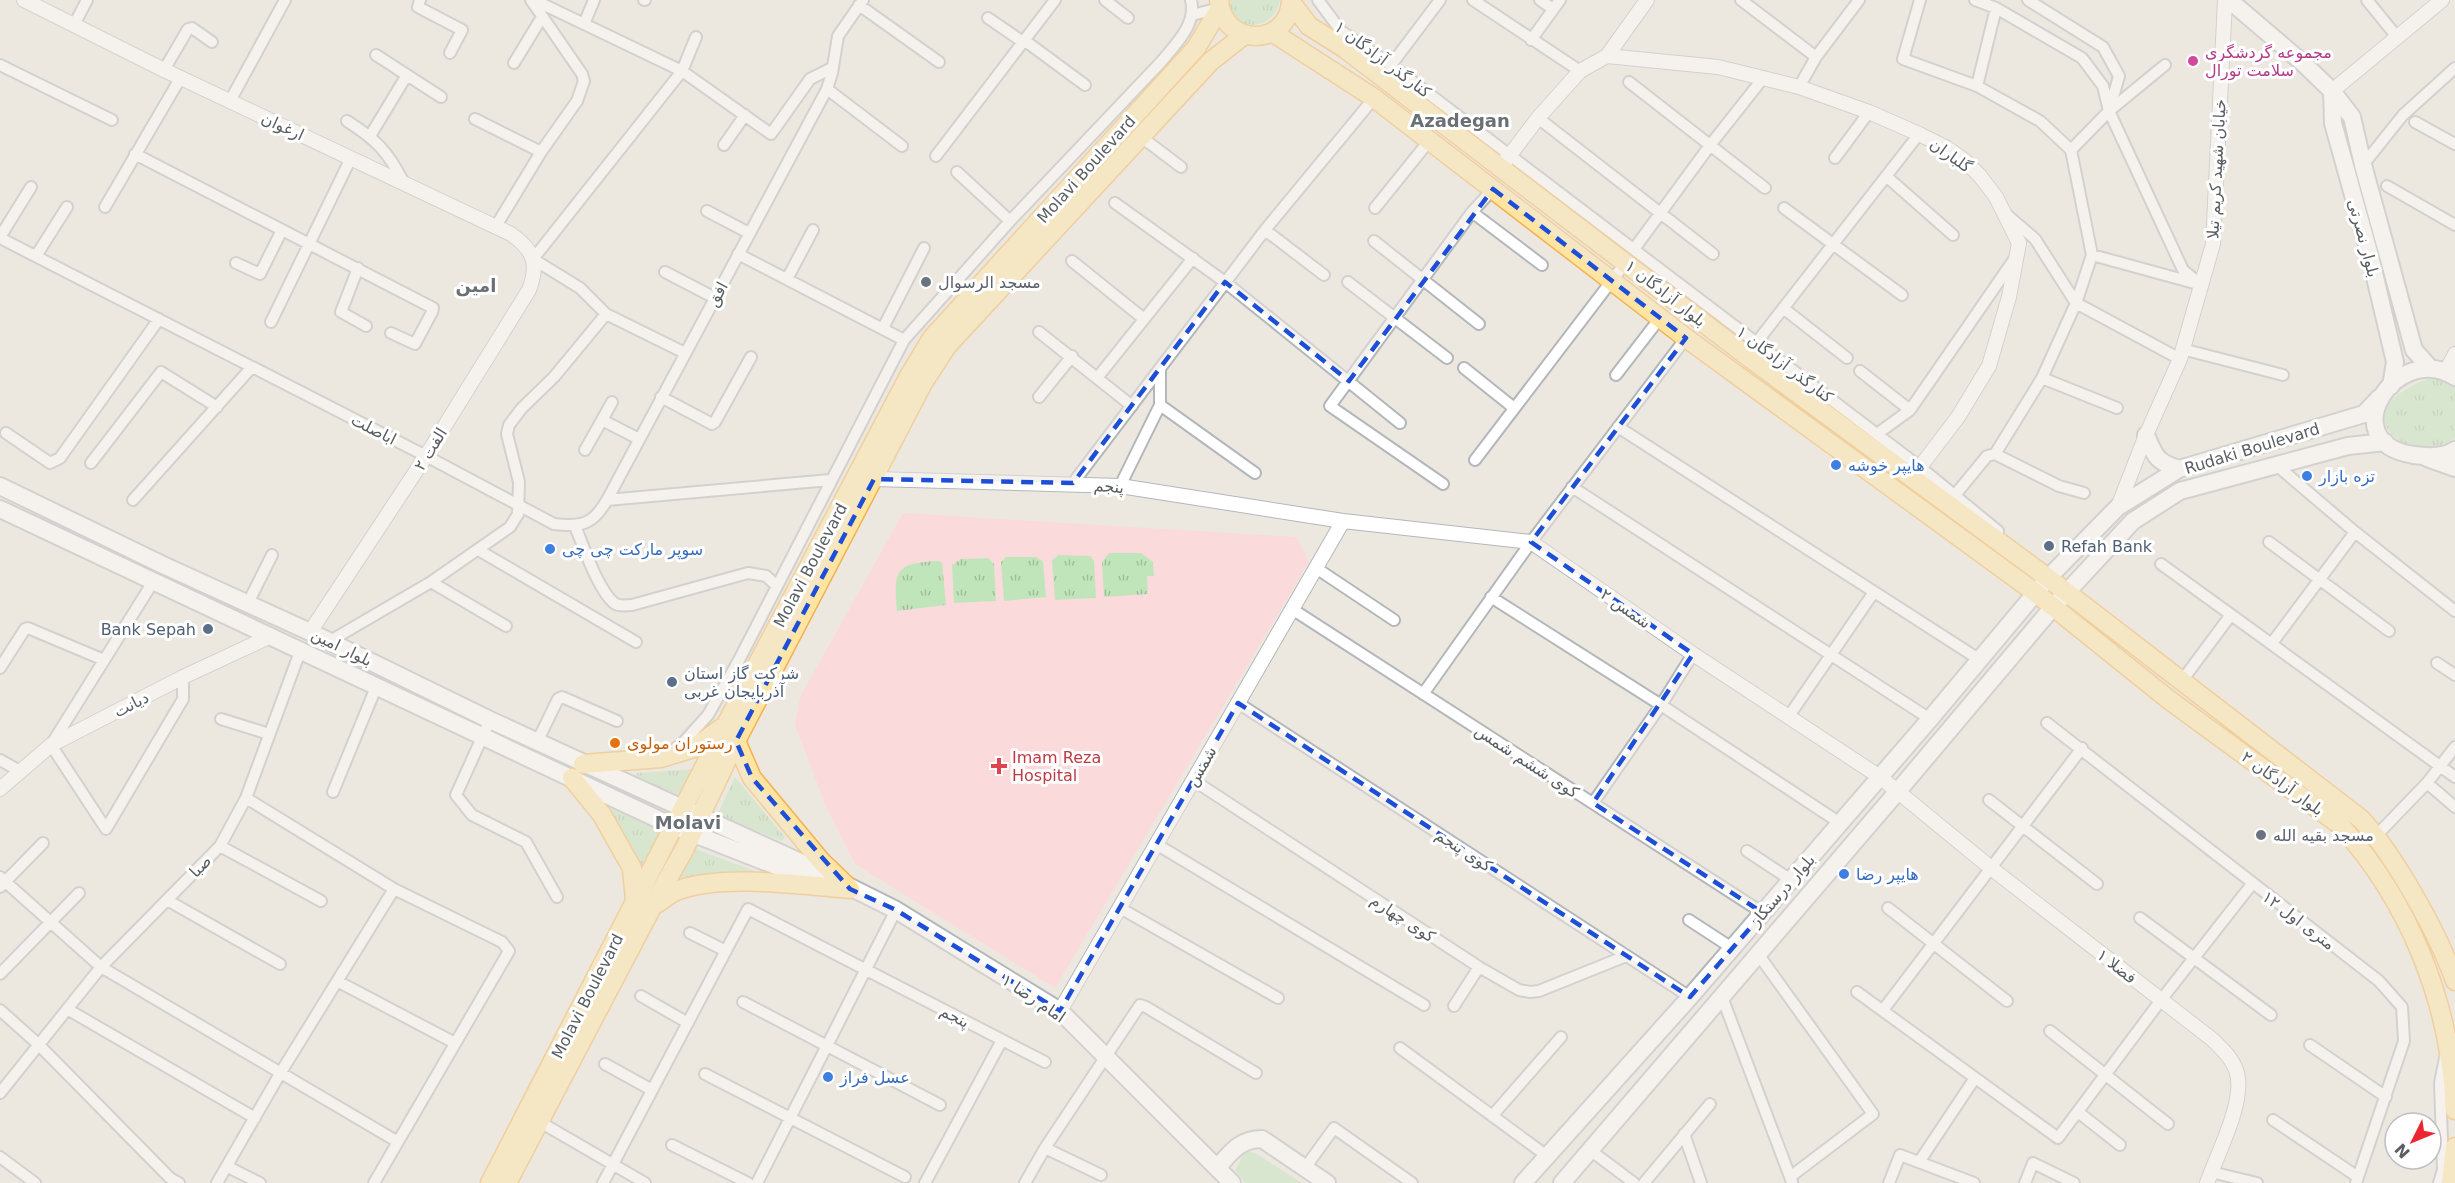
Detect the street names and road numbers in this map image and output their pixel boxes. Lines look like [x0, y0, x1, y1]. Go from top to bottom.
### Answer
street label: کنارگذر آزادگان ۱ [1330, 17, 1435, 103]
street label: خیابان شهید کریم تیلا [2203, 98, 2231, 240]
street label: ارغوان [258, 108, 307, 145]
street label: Molavi Boulevard [1033, 112, 1140, 227]
street label: گلباران [1926, 134, 1976, 178]
street label: بلوار نصرتی [2343, 197, 2383, 280]
street label: بلوار آزادگان ۱ [1621, 256, 1710, 332]
street label: افق [703, 279, 733, 310]
street label: کنارگذر آزادگان ۱ [1732, 322, 1837, 408]
street label: اباصلت [348, 410, 400, 449]
street label: Rudaki Boulevard [2182, 419, 2322, 478]
street label: الفت ۲ [410, 424, 451, 474]
street label: پنجم [1093, 476, 1125, 498]
street label: Molavi Boulevard [770, 500, 851, 631]
street label: شمس ۲ [1596, 584, 1654, 633]
street label: بلوار امین [308, 625, 375, 671]
street label: دیانت [111, 688, 152, 721]
street label: کوی ششم شمس [1471, 721, 1583, 803]
street label: شمس [1182, 743, 1221, 790]
street label: بلوار آزادگان ۲ [2237, 747, 2328, 820]
street label: کوی پنجم [1431, 825, 1496, 877]
street label: بلوار درستکار [1745, 850, 1820, 932]
street label: صبا [185, 851, 215, 881]
street label: ۱۲ متری اول [2258, 887, 2339, 955]
street label: کوی چهارم [1366, 891, 1439, 947]
street label: Molavi Boulevard [548, 931, 627, 1062]
street label: فضلا ۱ [2093, 945, 2140, 988]
street label: امام رضا ۱ [998, 970, 1069, 1027]
street label: پنجم [937, 1001, 973, 1033]

